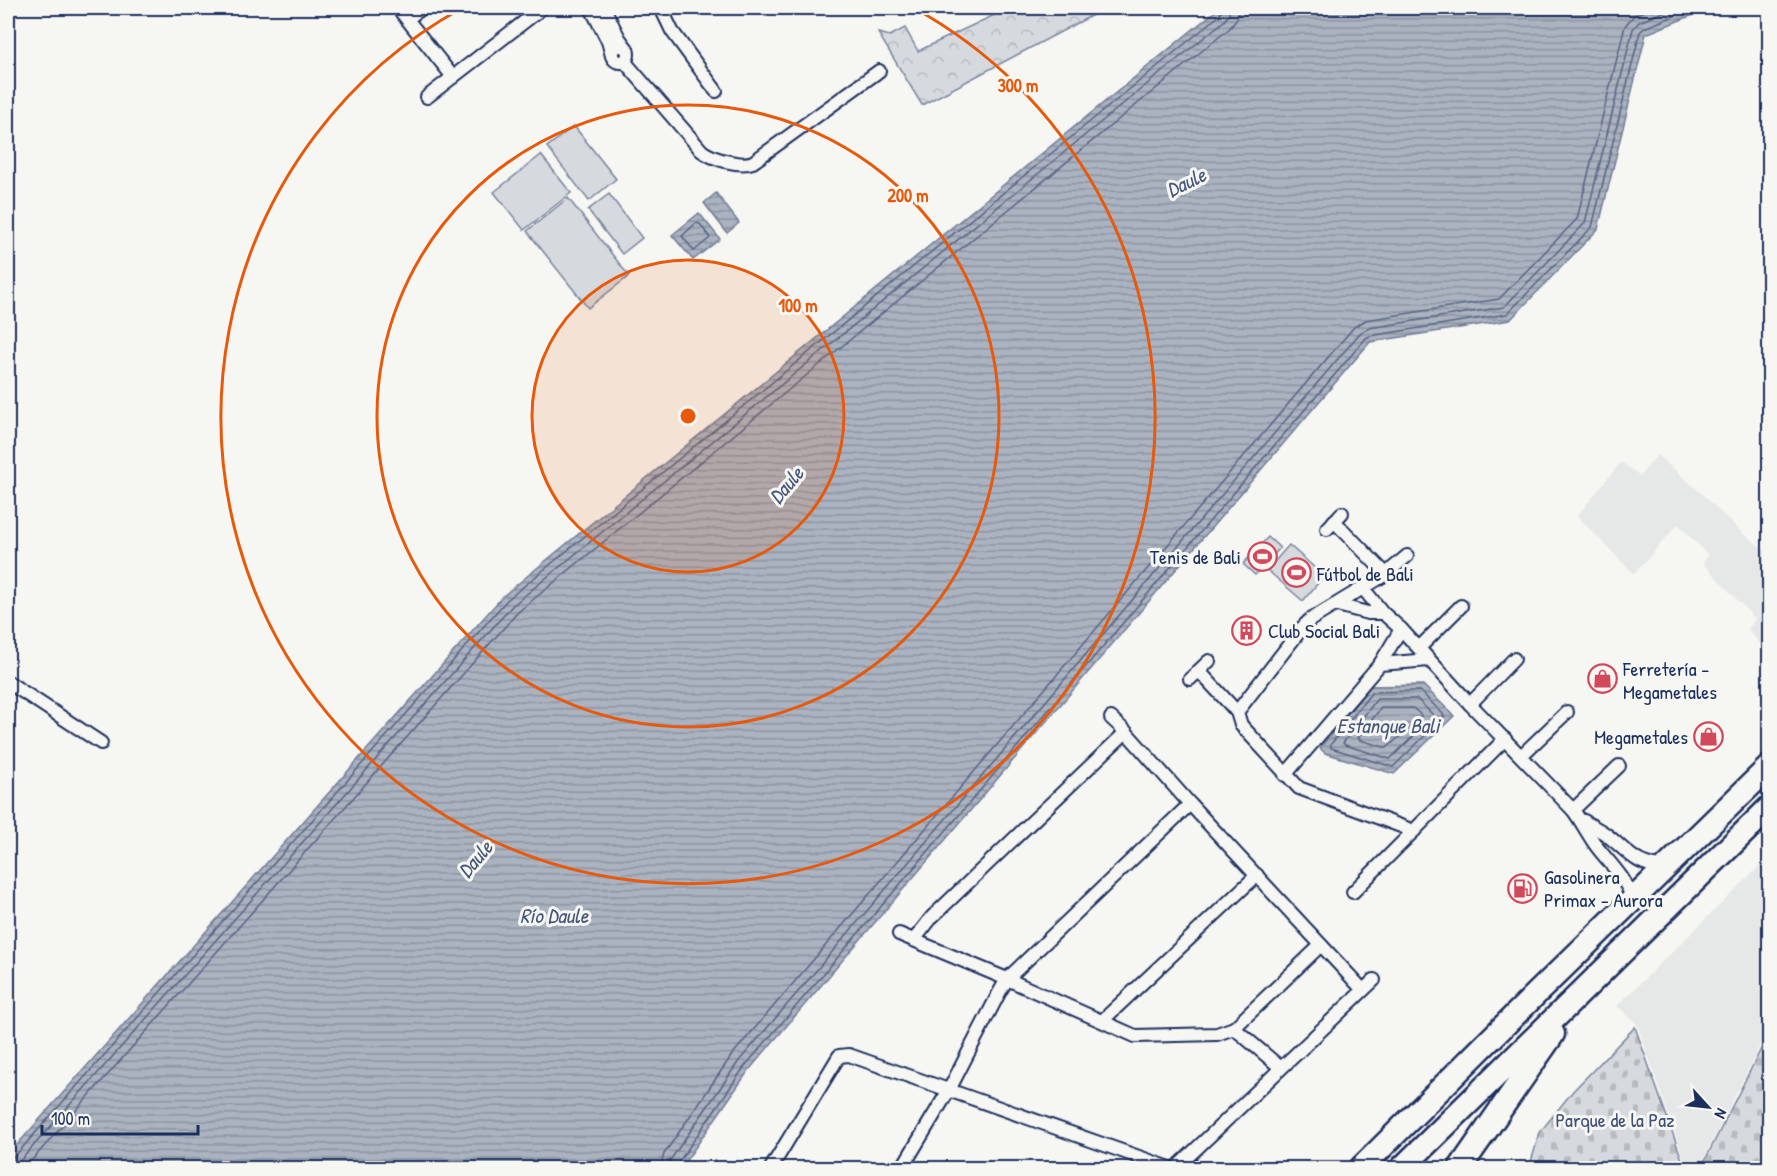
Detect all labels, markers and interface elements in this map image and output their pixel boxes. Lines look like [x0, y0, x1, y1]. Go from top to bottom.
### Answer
text: 300 m [998, 73, 1038, 98]
water label: Daule [1161, 159, 1212, 204]
text: 200 m [888, 183, 928, 208]
text: 100 m [778, 293, 818, 318]
centre of rings [678, 406, 698, 426]
water label: Daule [762, 459, 811, 510]
sports icon: Tenis de Bali [1246, 540, 1278, 572]
place label: Tenis de Bali [1150, 543, 1241, 570]
sports icon: Fútbol de Bali [1280, 557, 1312, 589]
place label: Fútbol de Bali [1316, 560, 1414, 587]
building icon: Club Social Bali [1231, 614, 1263, 646]
place label: Club Social Bali [1268, 617, 1380, 644]
place label: Ferretería - Megametales [1622, 655, 1717, 705]
shop icon: Ferretería - Megametales [1586, 663, 1618, 695]
water label: Estanque Bali [1337, 711, 1442, 740]
shop icon: Megametales [1693, 720, 1725, 752]
place label: Megametales [1594, 723, 1688, 750]
water label: Daule [451, 833, 500, 884]
place label: Gasolinera Primax - Aurora [1544, 863, 1663, 913]
fuel station icon: Gasolinera Primax - Aurora [1507, 872, 1539, 904]
water label: Río Daule [520, 901, 590, 930]
north arrow [1678, 1077, 1738, 1137]
scale bar [42, 1098, 198, 1136]
text: N [1709, 1105, 1733, 1123]
text: 100 m [51, 1106, 90, 1131]
park label: Parque de la Paz [1555, 1106, 1675, 1133]

